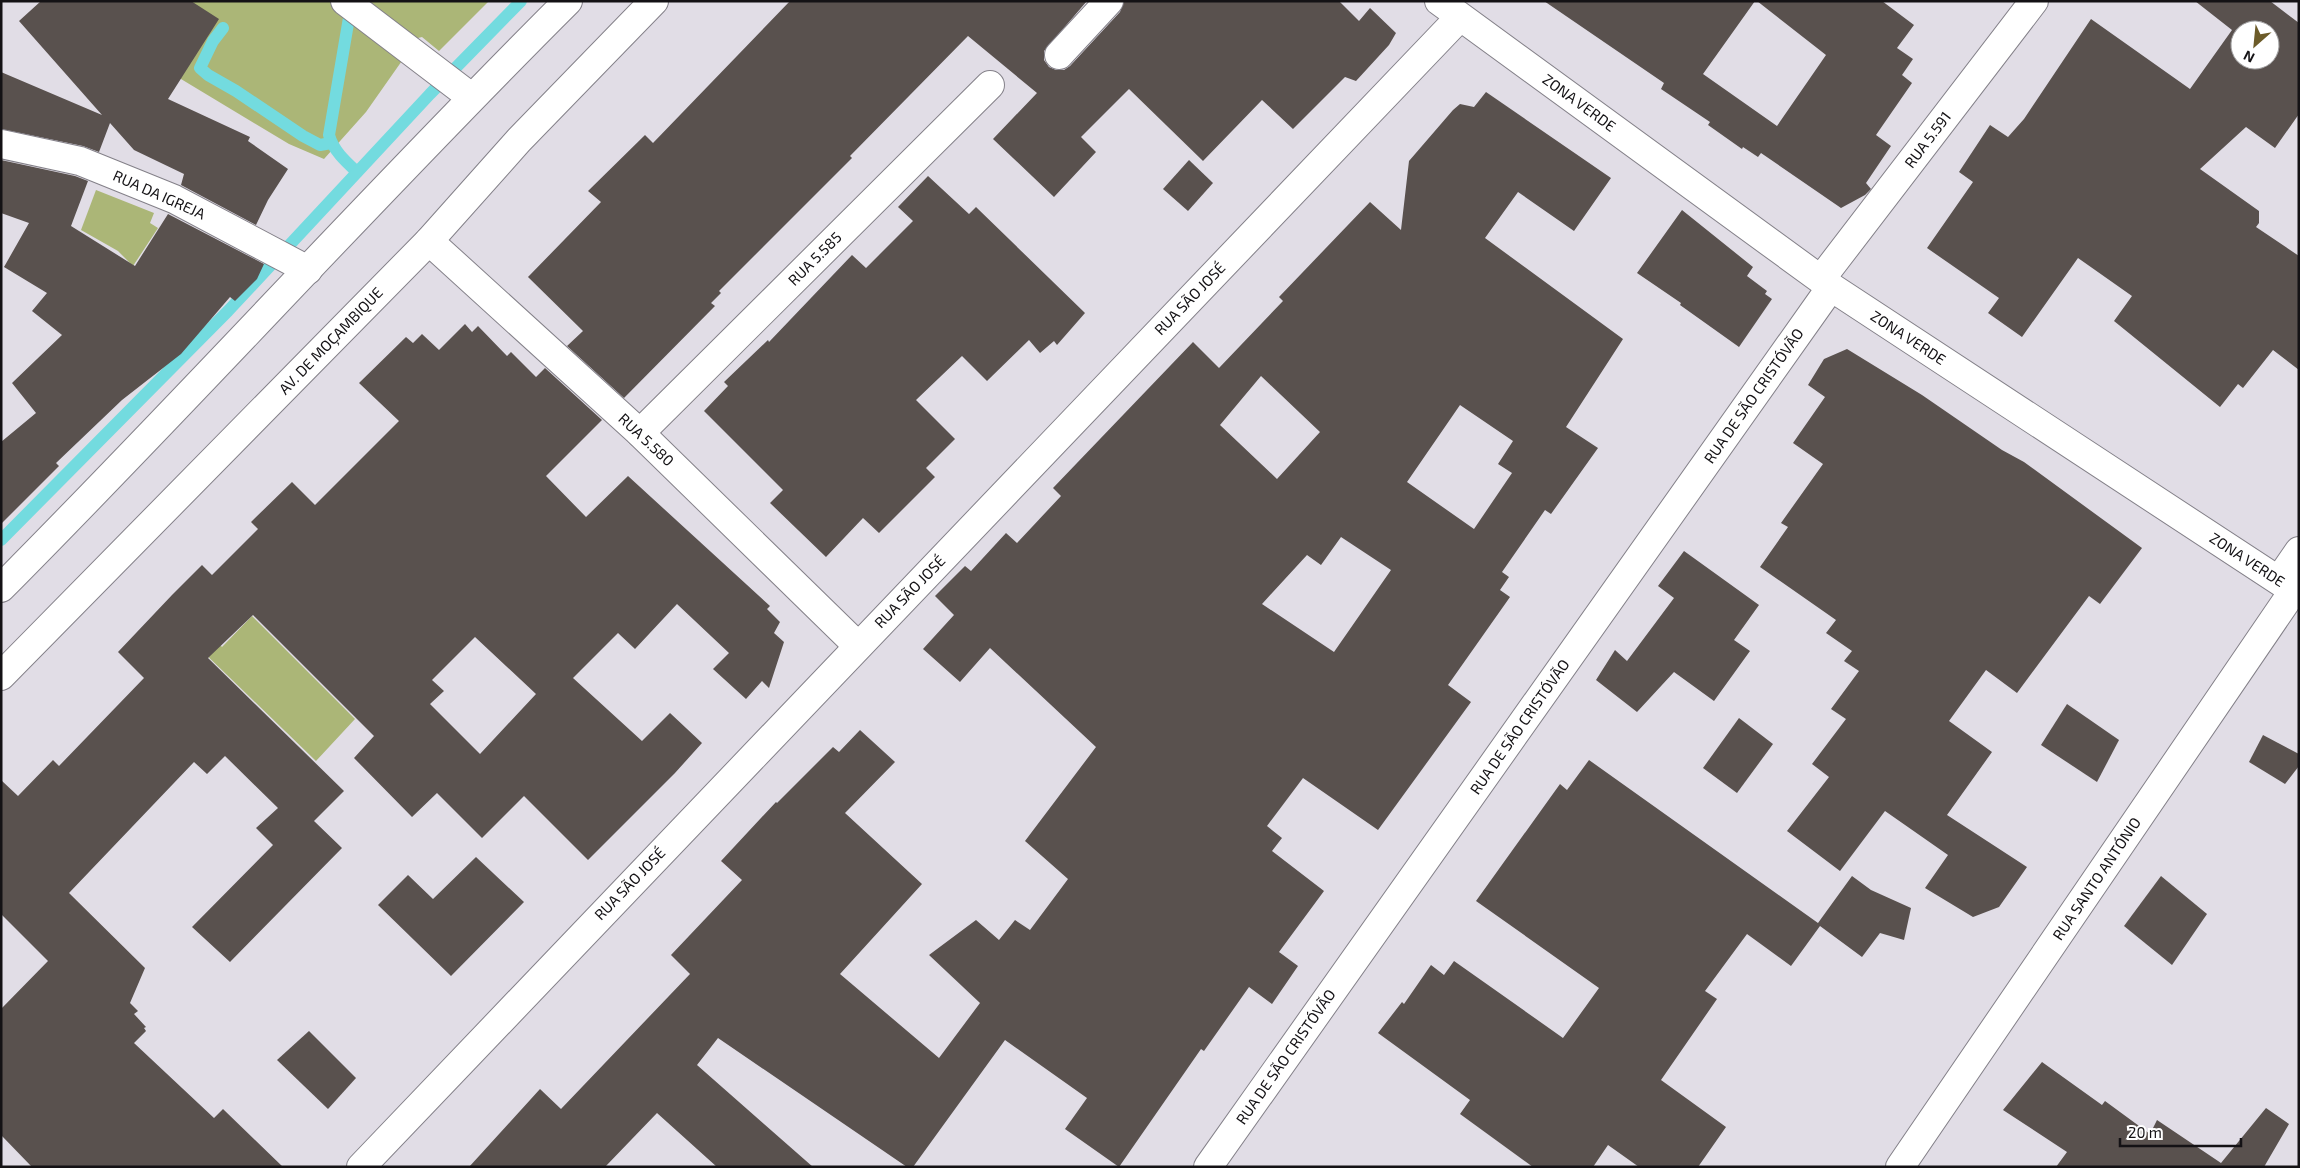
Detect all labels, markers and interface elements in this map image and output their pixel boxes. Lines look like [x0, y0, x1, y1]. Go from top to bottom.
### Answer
north arrow [2230, 20, 2280, 70]
text: N [2241, 47, 2257, 67]
street label: ZONA VERDE [1539, 70, 1620, 135]
street label: RUA 5.591 [1900, 108, 1954, 171]
street label: RUA DA IGREJA [110, 166, 209, 223]
street label: RUA 5.585 [784, 228, 845, 289]
street label: RUA SÃO JOSÉ [1150, 258, 1228, 338]
street label: AV. DE MOÇAMBIQUE [275, 283, 387, 398]
street label: ZONA VERDE [1868, 306, 1950, 368]
street label: RUA DE SÃO CRISTÓVÃO [1700, 324, 1807, 466]
street label: RUA 5.580 [615, 409, 678, 469]
street label: ZONA VERDE [2207, 528, 2289, 590]
street label: RUA SÃO JOSÉ [870, 551, 948, 631]
street label: RUA DE SÃO CRISTÓVÃO [1466, 655, 1573, 797]
street label: RUA SANTO ANTÓNIO [2048, 814, 2144, 943]
street label: RUA SÃO JOSÉ [590, 843, 668, 923]
street label: RUA DE SÃO CRISTÓVÃO [1232, 985, 1339, 1127]
scale bar [2120, 1116, 2241, 1148]
text: 20 m [2128, 1123, 2162, 1141]

